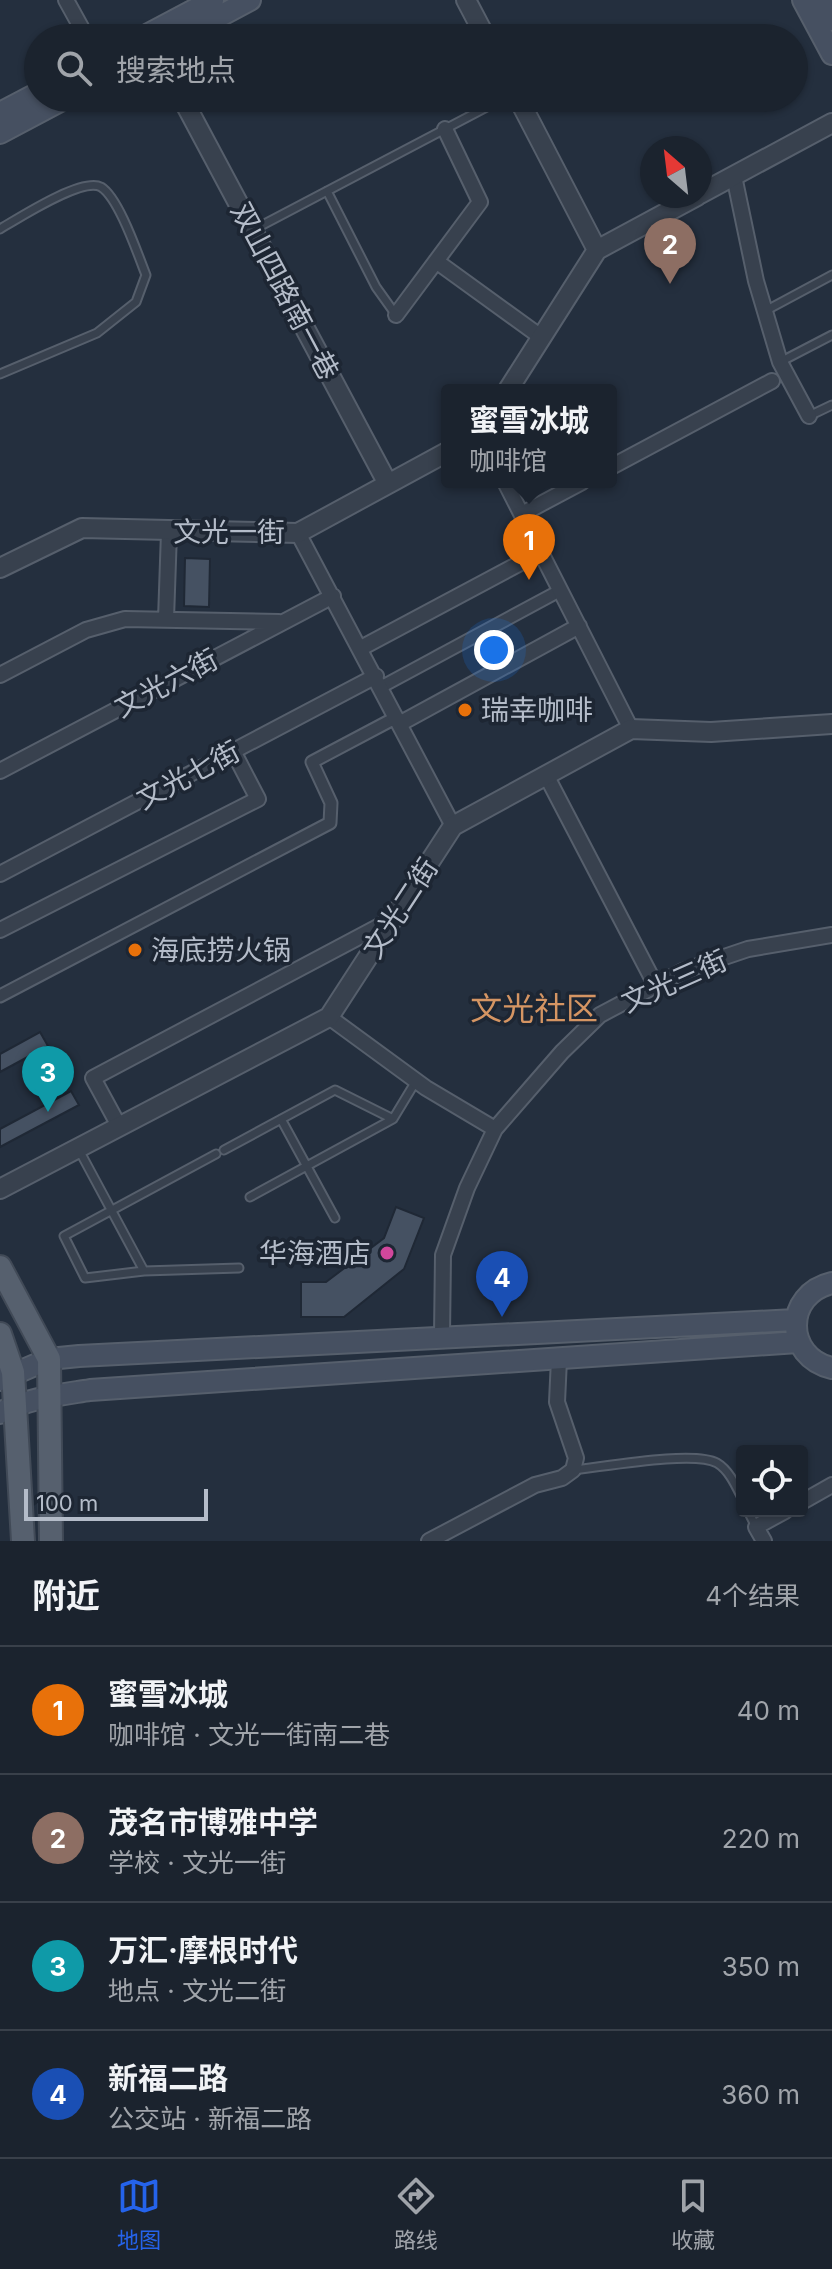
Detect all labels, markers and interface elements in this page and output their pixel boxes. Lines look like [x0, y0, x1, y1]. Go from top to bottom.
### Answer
search box [24, 24, 808, 112]
icon: search [52, 46, 96, 90]
text: 搜索地点 [116, 52, 236, 88]
north arrow [640, 136, 712, 208]
street label: 双山四路南一巷 [224, 196, 346, 386]
pin: 2 [644, 218, 696, 284]
popup [441, 384, 617, 488]
text: 蜜雪冰城 [469, 402, 589, 438]
text: 咖啡馆 [469, 445, 547, 476]
pin: 1 [503, 514, 555, 580]
street label: 文光一街 [173, 515, 285, 549]
your location [474, 630, 514, 670]
street label: 文光六街 [109, 642, 223, 724]
place label: 瑞幸咖啡 [481, 693, 593, 727]
marker: 瑞幸咖啡 [456, 701, 474, 719]
street label: 文光七街 [131, 734, 245, 816]
street label: 文光二街 [355, 852, 445, 964]
place label: 海底捞火锅 [151, 933, 291, 967]
marker: 海底捞火锅 [126, 941, 144, 959]
street label: 文光三街 [616, 943, 732, 1019]
district label: 文光社区 [470, 989, 598, 1028]
pin: 3 [22, 1046, 74, 1112]
place label: 华海酒店 [259, 1236, 371, 1270]
marker: 华海酒店 [378, 1244, 396, 1262]
pin: 4 [476, 1251, 528, 1317]
map controls [736, 1445, 808, 1517]
button: locate [736, 1445, 808, 1517]
scale bar [24, 1485, 208, 1521]
text: 100 m [36, 1490, 98, 1516]
text: 附近 [32, 1575, 100, 1616]
text: 4个结果 [705, 1580, 800, 1611]
text: 蜜雪冰城 [108, 1676, 228, 1712]
text: 1 [52, 1695, 64, 1726]
text: 40 m [737, 1695, 800, 1726]
text: 咖啡馆 · 文光一街南二巷 [108, 1719, 390, 1750]
text: 茂名市博雅中学 [108, 1804, 318, 1840]
text: 2 [50, 1823, 66, 1854]
text: 220 m [722, 1823, 800, 1854]
text: 学校 · 文光一街 [108, 1847, 286, 1878]
text: 万汇·摩根时代 [108, 1932, 298, 1968]
text: 3 [50, 1951, 66, 1982]
text: 350 m [722, 1951, 800, 1982]
text: 地点 · 文光二街 [108, 1975, 286, 2006]
text: 新福二路 [108, 2060, 228, 2096]
text: 4 [49, 2079, 67, 2110]
text: 360 m [721, 2079, 800, 2110]
text: 公交站 · 新福二路 [108, 2103, 312, 2134]
tab: 地图 [117, 2174, 161, 2254]
tab: 路线 [394, 2174, 438, 2254]
tab: 收藏 [671, 2174, 715, 2254]

